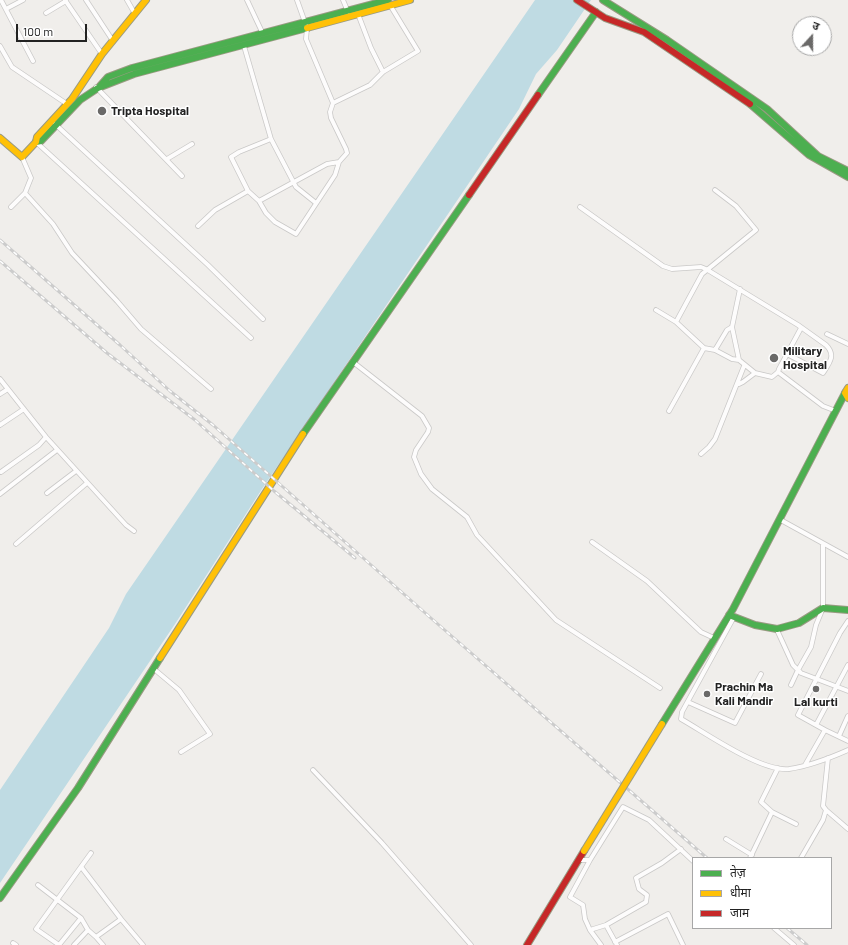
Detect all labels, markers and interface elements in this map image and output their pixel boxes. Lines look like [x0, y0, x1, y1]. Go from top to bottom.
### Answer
scale bar [18, 16, 89, 42]
north arrow [792, 16, 832, 56]
text: उ [811, 18, 821, 32]
text: 100 m [23, 24, 53, 38]
place label: Tripta Hospital [111, 104, 189, 118]
marker: Tripta Hospital [96, 105, 108, 117]
place label: Military Hospital [783, 344, 827, 372]
marker: Military Hospital [768, 352, 780, 364]
place label: Prachin Ma Kali Mandir [715, 680, 773, 708]
marker: Lal kurti [811, 684, 821, 694]
marker: Prachin Ma Kali Mandir [702, 689, 712, 699]
place label: Lal kurti [794, 695, 838, 709]
legend [692, 857, 832, 929]
text: तेज़ [730, 865, 746, 879]
text: धीमा [730, 885, 751, 899]
text: जाम [730, 905, 749, 919]

